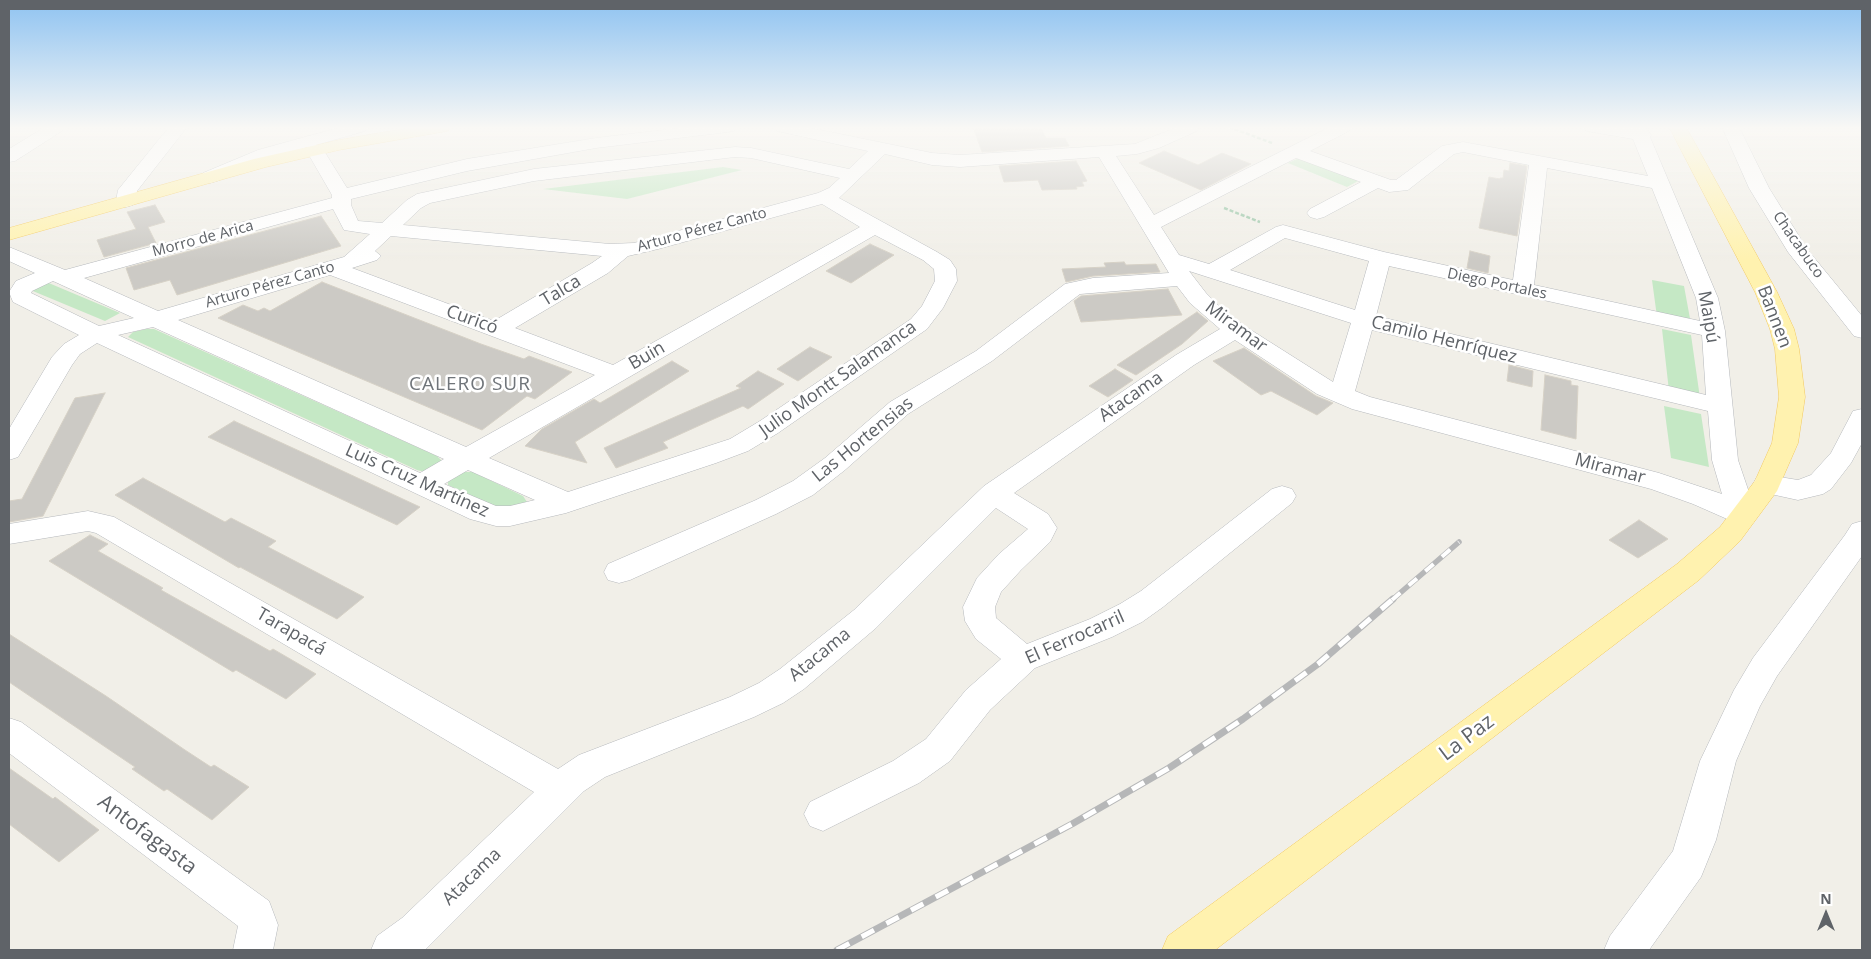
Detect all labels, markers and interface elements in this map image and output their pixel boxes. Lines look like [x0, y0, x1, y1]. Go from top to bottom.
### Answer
street label: Arturo Pérez Canto [635, 204, 769, 256]
street label: Chacabuco [1769, 208, 1827, 282]
street label: Morro de Arica [150, 217, 256, 261]
street label: Arturo Pérez Canto [203, 258, 337, 312]
street label: Diego Portales [1446, 265, 1548, 303]
street label: Talca [537, 271, 585, 311]
street label: Bannen [1752, 283, 1796, 351]
street label: Maipú [1693, 289, 1723, 345]
street label: Miramar [1201, 297, 1271, 357]
street label: Curicó [443, 301, 501, 339]
street label: Camilo Henríquez [1369, 311, 1519, 369]
street label: Julio Montt Salamanca [755, 317, 921, 441]
street label: Buin [625, 337, 669, 375]
street label: Atacama [1095, 367, 1167, 427]
district label: CALERO SUR [408, 374, 532, 396]
street label: Las Hortensias [808, 393, 918, 487]
street label: Luis Cruz Martínez [342, 440, 492, 522]
street label: Miramar [1572, 449, 1648, 489]
street label: Tarapacá [252, 603, 330, 661]
street label: El Ferrocarril [1022, 606, 1128, 670]
street label: Atacama [785, 624, 855, 686]
street label: La Paz [1435, 709, 1499, 767]
street label: Antofagasta [93, 790, 201, 880]
street label: Atacama [438, 844, 506, 910]
north arrow [1801, 889, 1851, 939]
text: N [1820, 889, 1832, 908]

